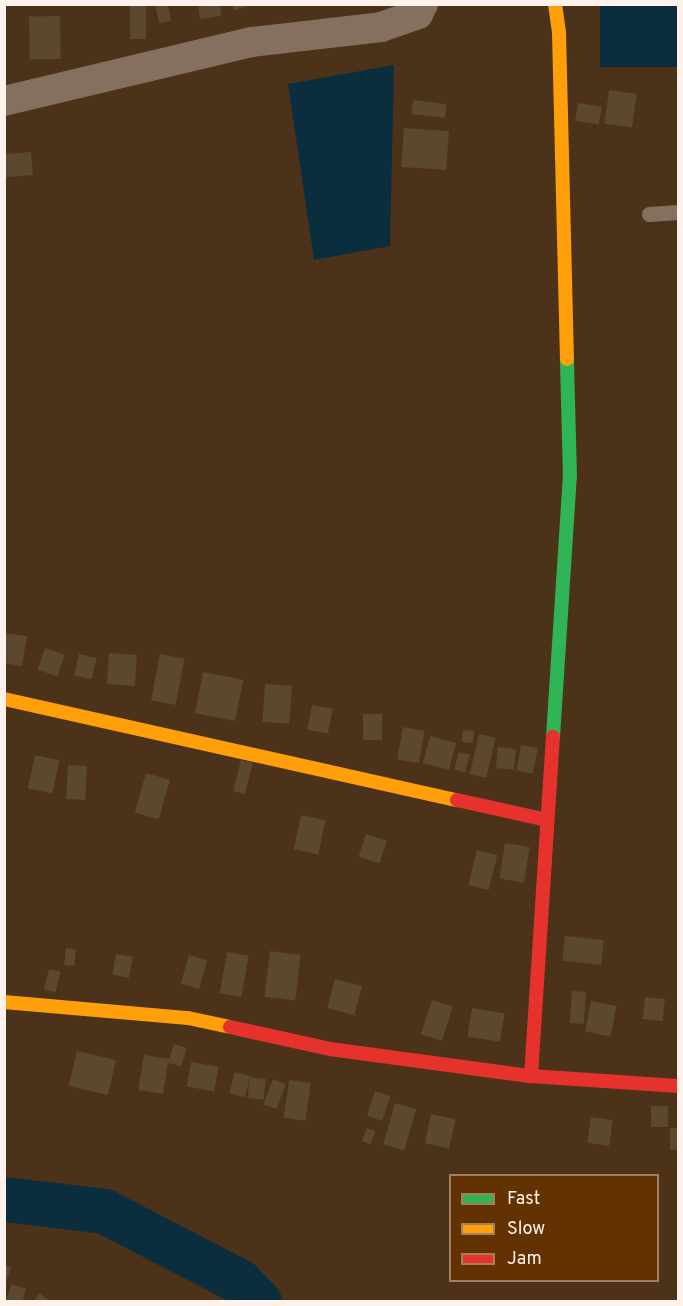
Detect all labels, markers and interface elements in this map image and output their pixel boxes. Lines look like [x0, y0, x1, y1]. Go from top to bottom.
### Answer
legend [449, 1174, 659, 1282]
text: Fast [507, 1188, 540, 1211]
text: Slow [507, 1218, 545, 1241]
text: Jam [507, 1248, 542, 1271]

